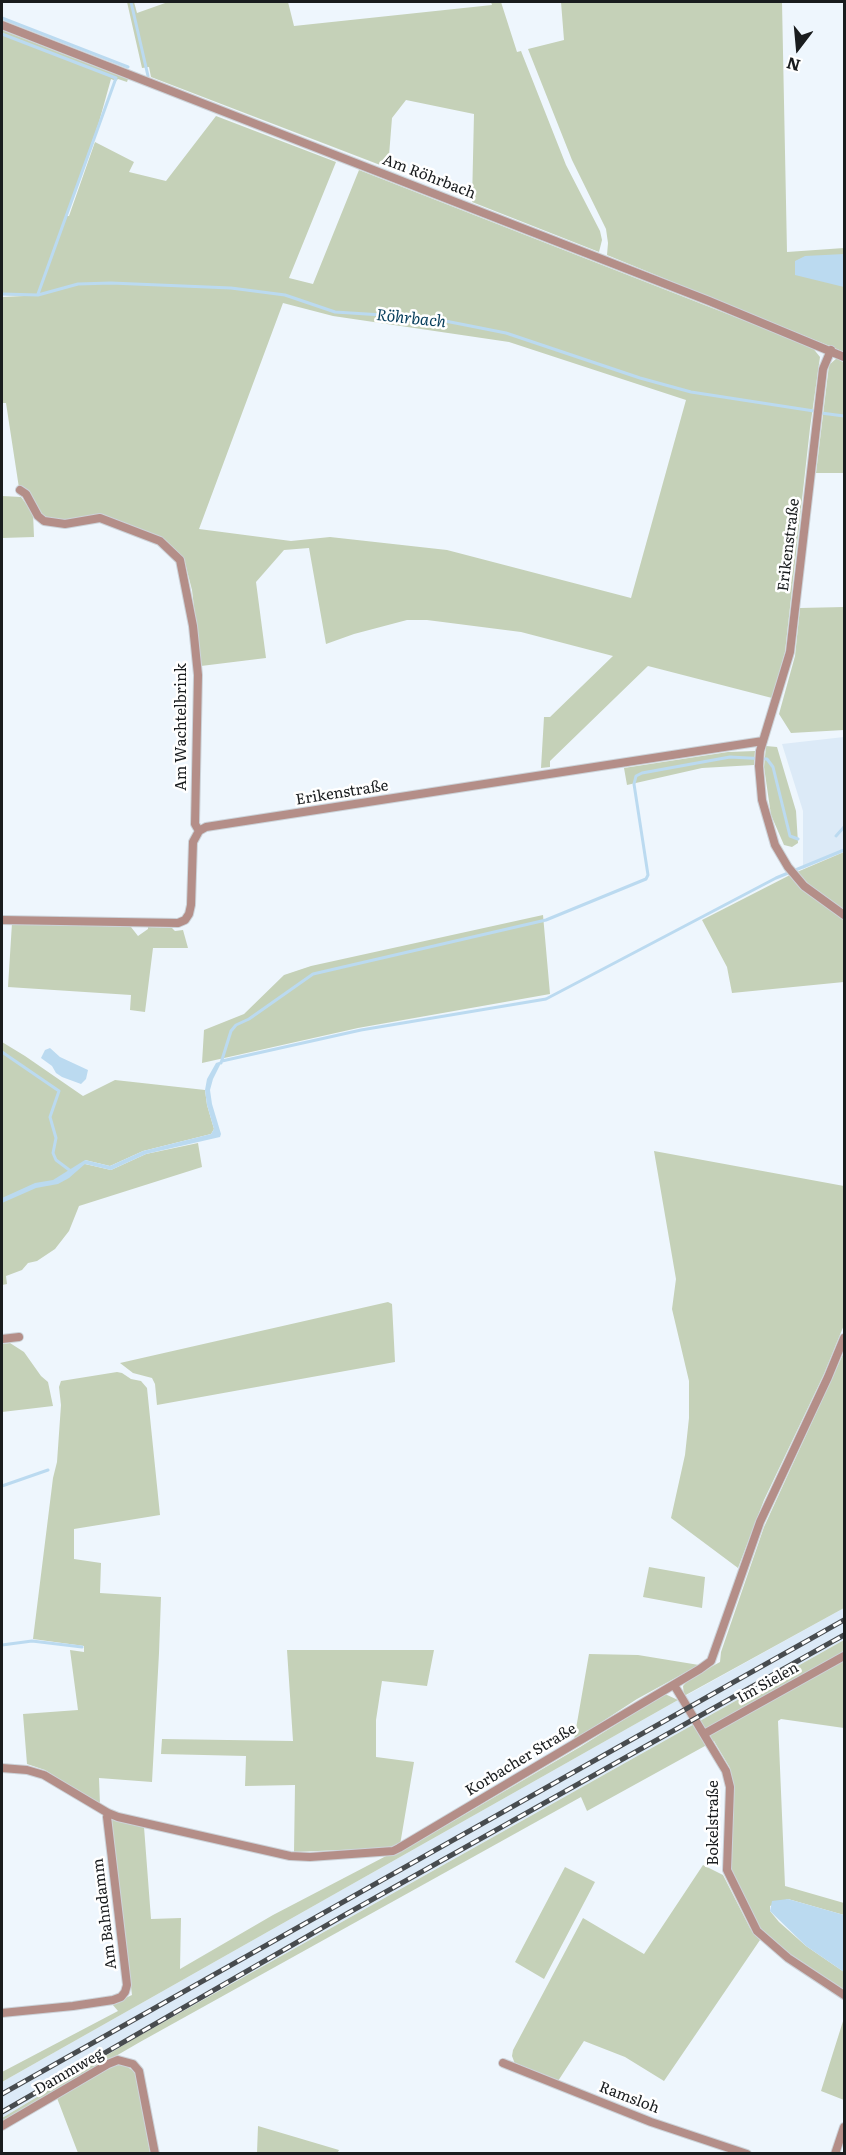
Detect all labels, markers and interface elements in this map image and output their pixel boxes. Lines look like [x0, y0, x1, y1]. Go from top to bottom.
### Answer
north arrow [768, 18, 828, 78]
text: N [783, 52, 803, 79]
street label: Am Röhrbach [380, 151, 478, 203]
water label: Röhrbach [375, 306, 447, 332]
street label: Erikenstraße [774, 497, 804, 593]
street label: Am Wachtelbrink [173, 663, 191, 791]
street label: Erikenstraße [294, 777, 390, 809]
street label: Im Sielen [734, 1659, 802, 1707]
street label: Korbacher Straße [462, 1720, 580, 1800]
street label: Bokelstraße [705, 1780, 723, 1866]
street label: Am Bahndamm [89, 1857, 121, 1971]
street label: Dammweg [31, 2045, 107, 2099]
street label: Ramsloh [596, 2078, 662, 2118]

